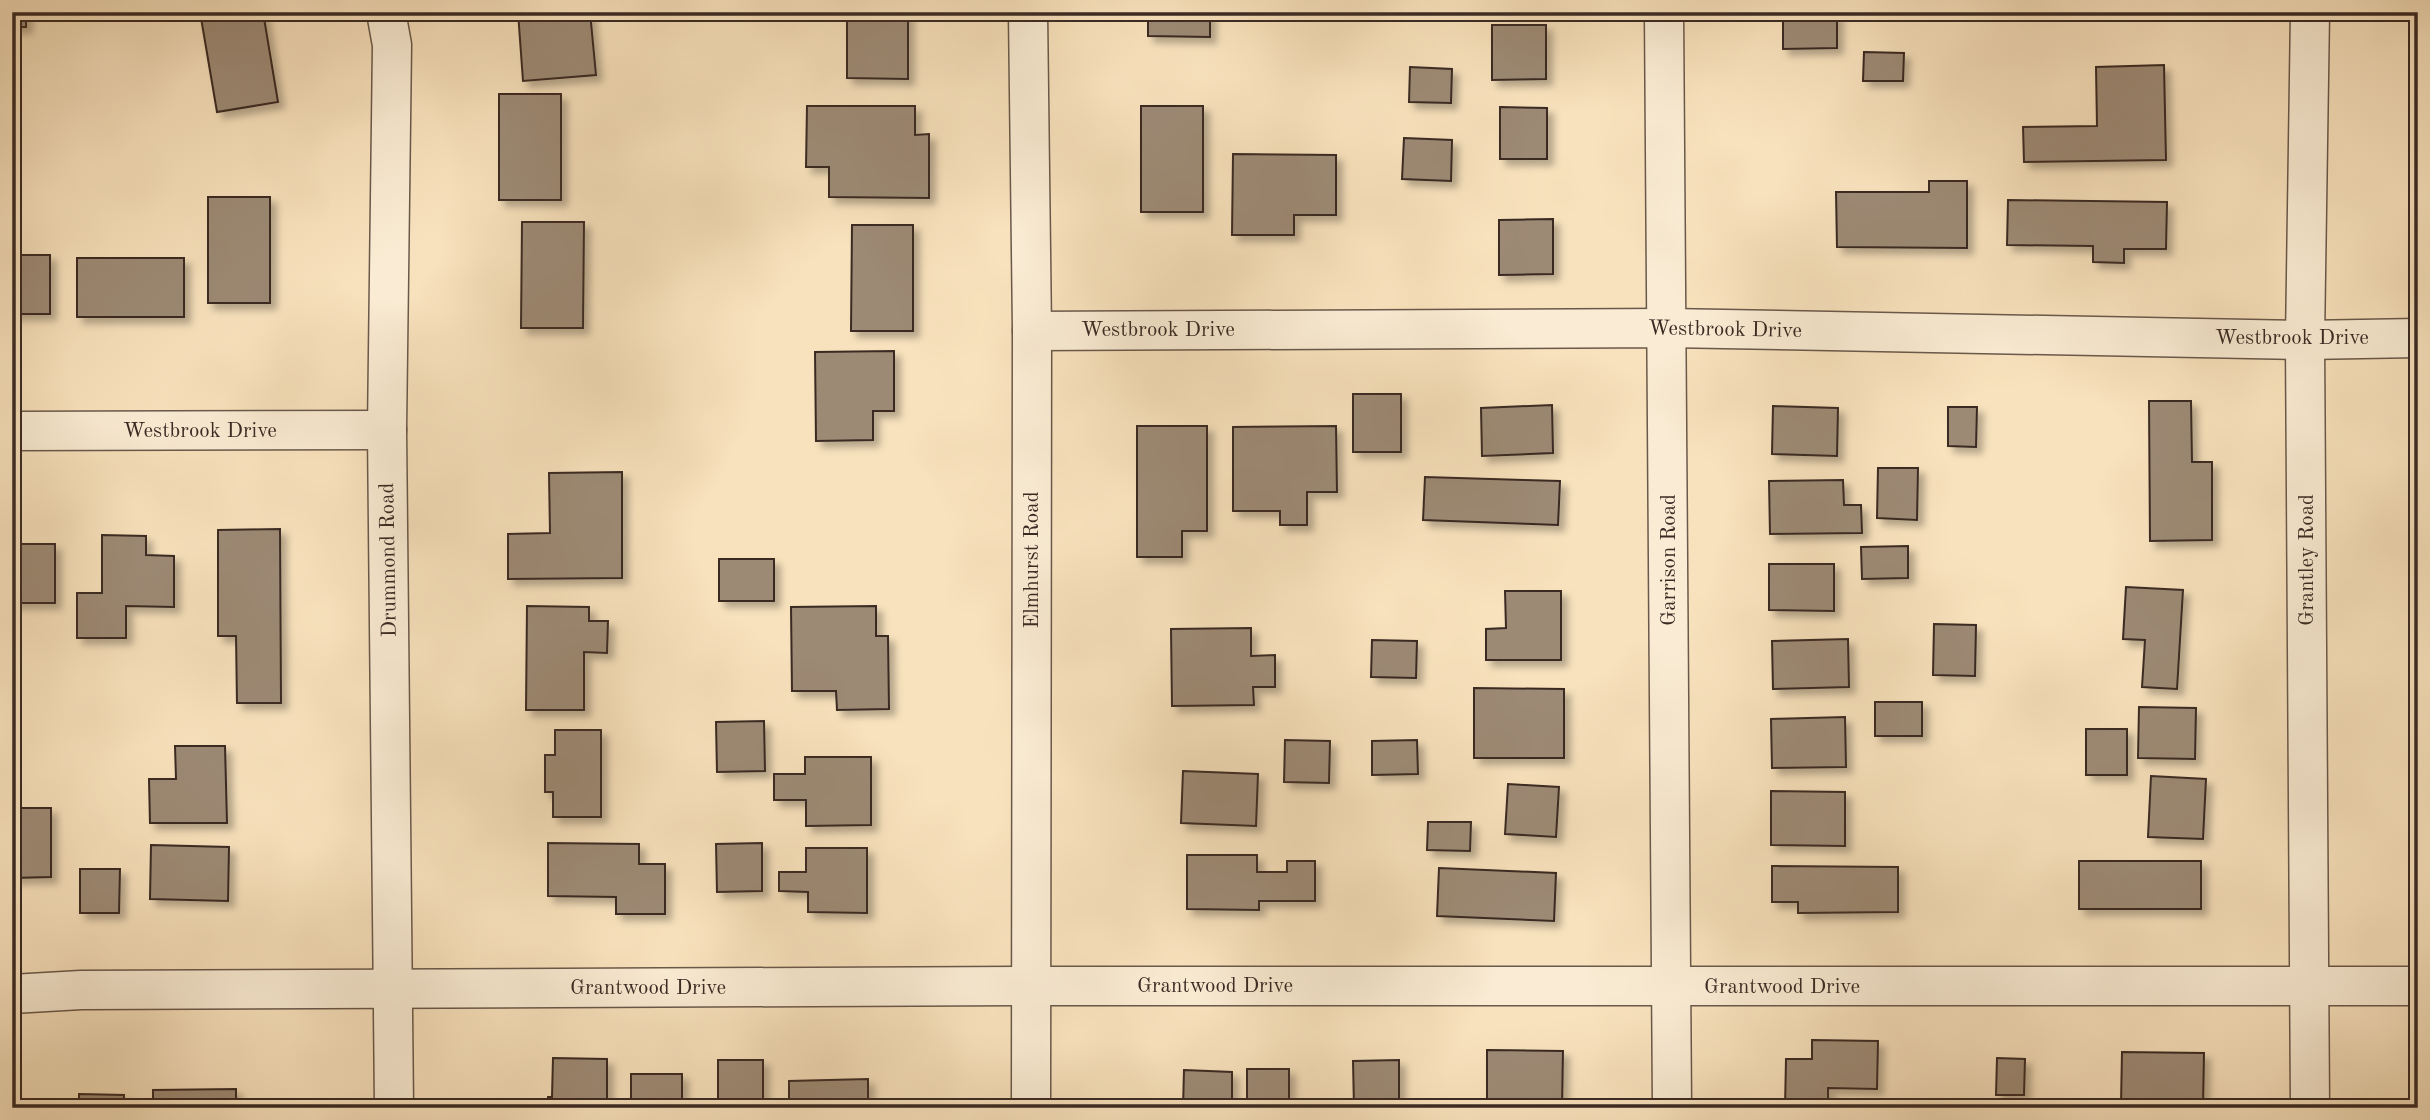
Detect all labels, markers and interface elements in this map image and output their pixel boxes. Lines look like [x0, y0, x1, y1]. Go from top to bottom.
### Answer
street label: Westbrook Drive [1648, 318, 1802, 342]
street label: Westbrook Drive [1081, 320, 1235, 341]
street label: Westbrook Drive [2215, 328, 2369, 349]
street label: Westbrook Drive [123, 421, 277, 442]
street label: Drummond Road [377, 482, 401, 638]
street label: Elmhurst Road [1022, 491, 1043, 629]
street label: Garrison Road [1659, 494, 1680, 626]
street label: Grantley Road [2297, 494, 2318, 626]
street label: Grantwood Drive [1137, 976, 1293, 997]
street label: Grantwood Drive [1704, 977, 1860, 998]
street label: Grantwood Drive [570, 978, 726, 999]

